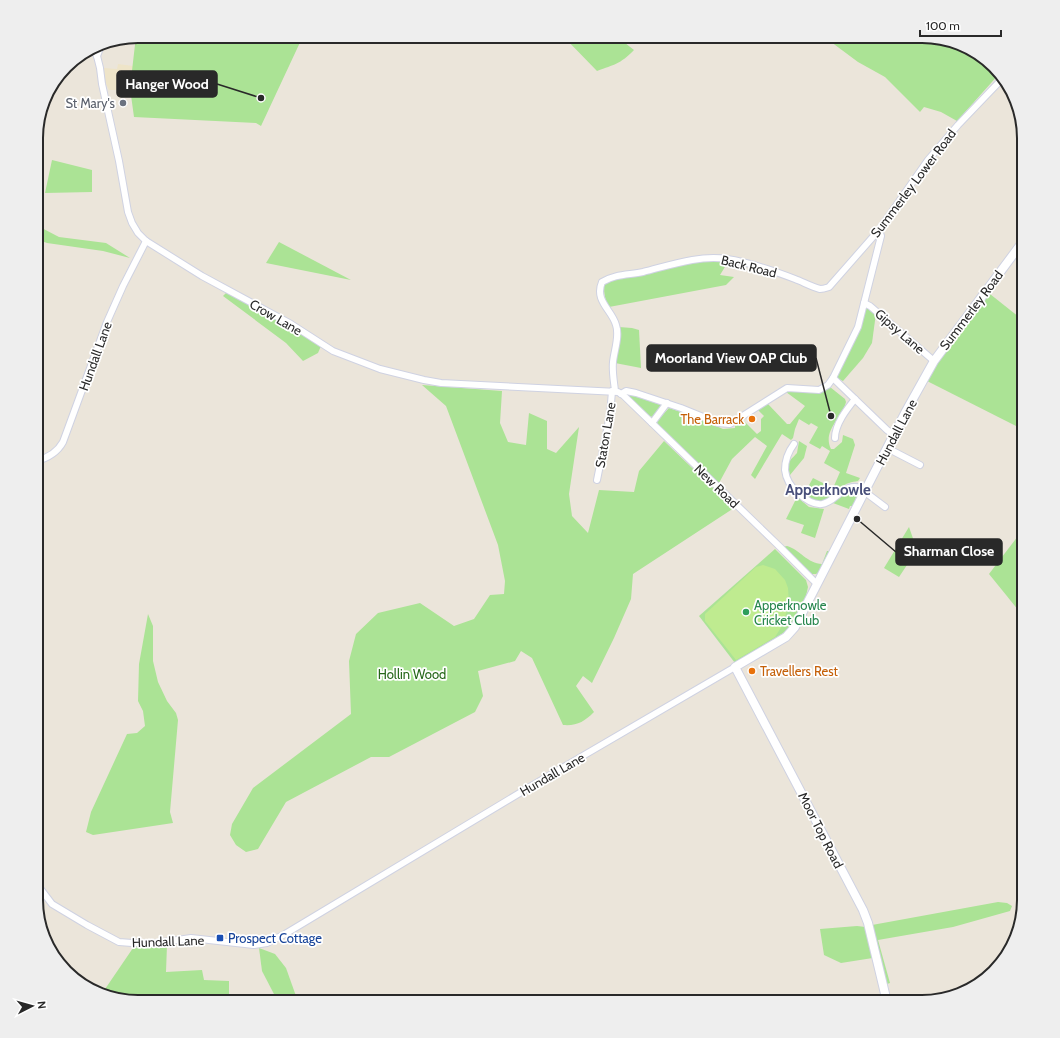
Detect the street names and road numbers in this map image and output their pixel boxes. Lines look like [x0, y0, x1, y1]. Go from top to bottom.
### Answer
street label: Summerley Lower Road [867, 126, 959, 240]
street label: Back Road [719, 251, 779, 281]
street label: Summerley Road [936, 267, 1006, 353]
street label: Crow Lane [247, 296, 305, 339]
street label: Gipsy Lane [872, 305, 928, 357]
street label: Hundall Lane [75, 319, 115, 393]
street label: Hundall Lane [872, 396, 920, 468]
street label: Staton Lane [591, 401, 619, 469]
street label: New Road [691, 461, 743, 511]
street label: Hundall Lane [517, 749, 588, 799]
street label: Moor Top Road [795, 789, 847, 871]
street label: Hundall Lane [132, 932, 205, 950]

